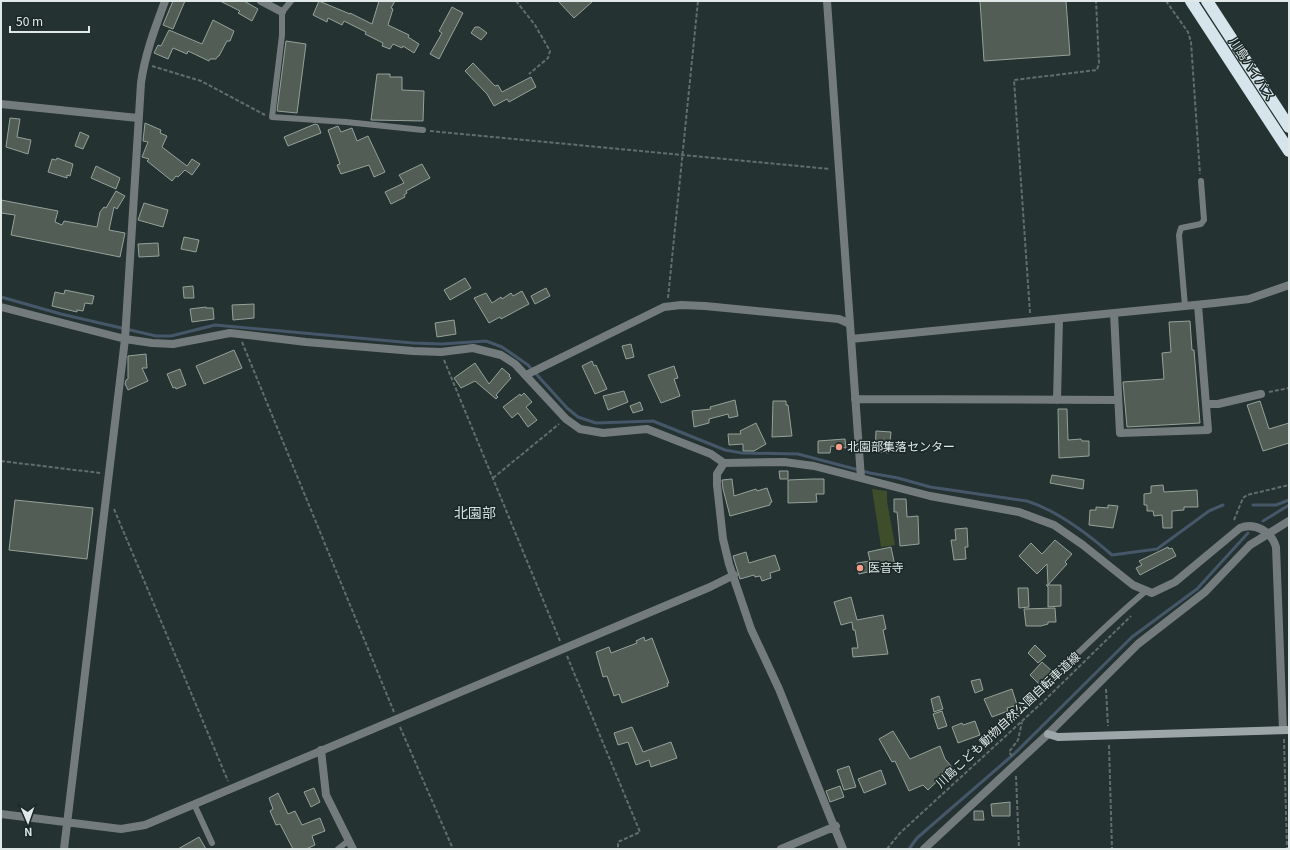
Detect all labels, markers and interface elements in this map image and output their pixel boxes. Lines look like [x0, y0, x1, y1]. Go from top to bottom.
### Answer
scale bar [10, 8, 89, 34]
text: 50 m [16, 12, 43, 29]
street label: 川島バイパス [1227, 33, 1280, 103]
place label: 北園部集落センター [847, 437, 955, 454]
marker: 北園部集落センター [834, 442, 844, 452]
district label: 北園部 [454, 502, 496, 522]
place label: 医音寺 [868, 558, 904, 575]
marker: 医音寺 [855, 563, 865, 573]
street label: 川島こども動物自然公園自転車道線 [931, 647, 1083, 791]
north arrow [8, 802, 48, 842]
text: N [24, 825, 33, 841]

